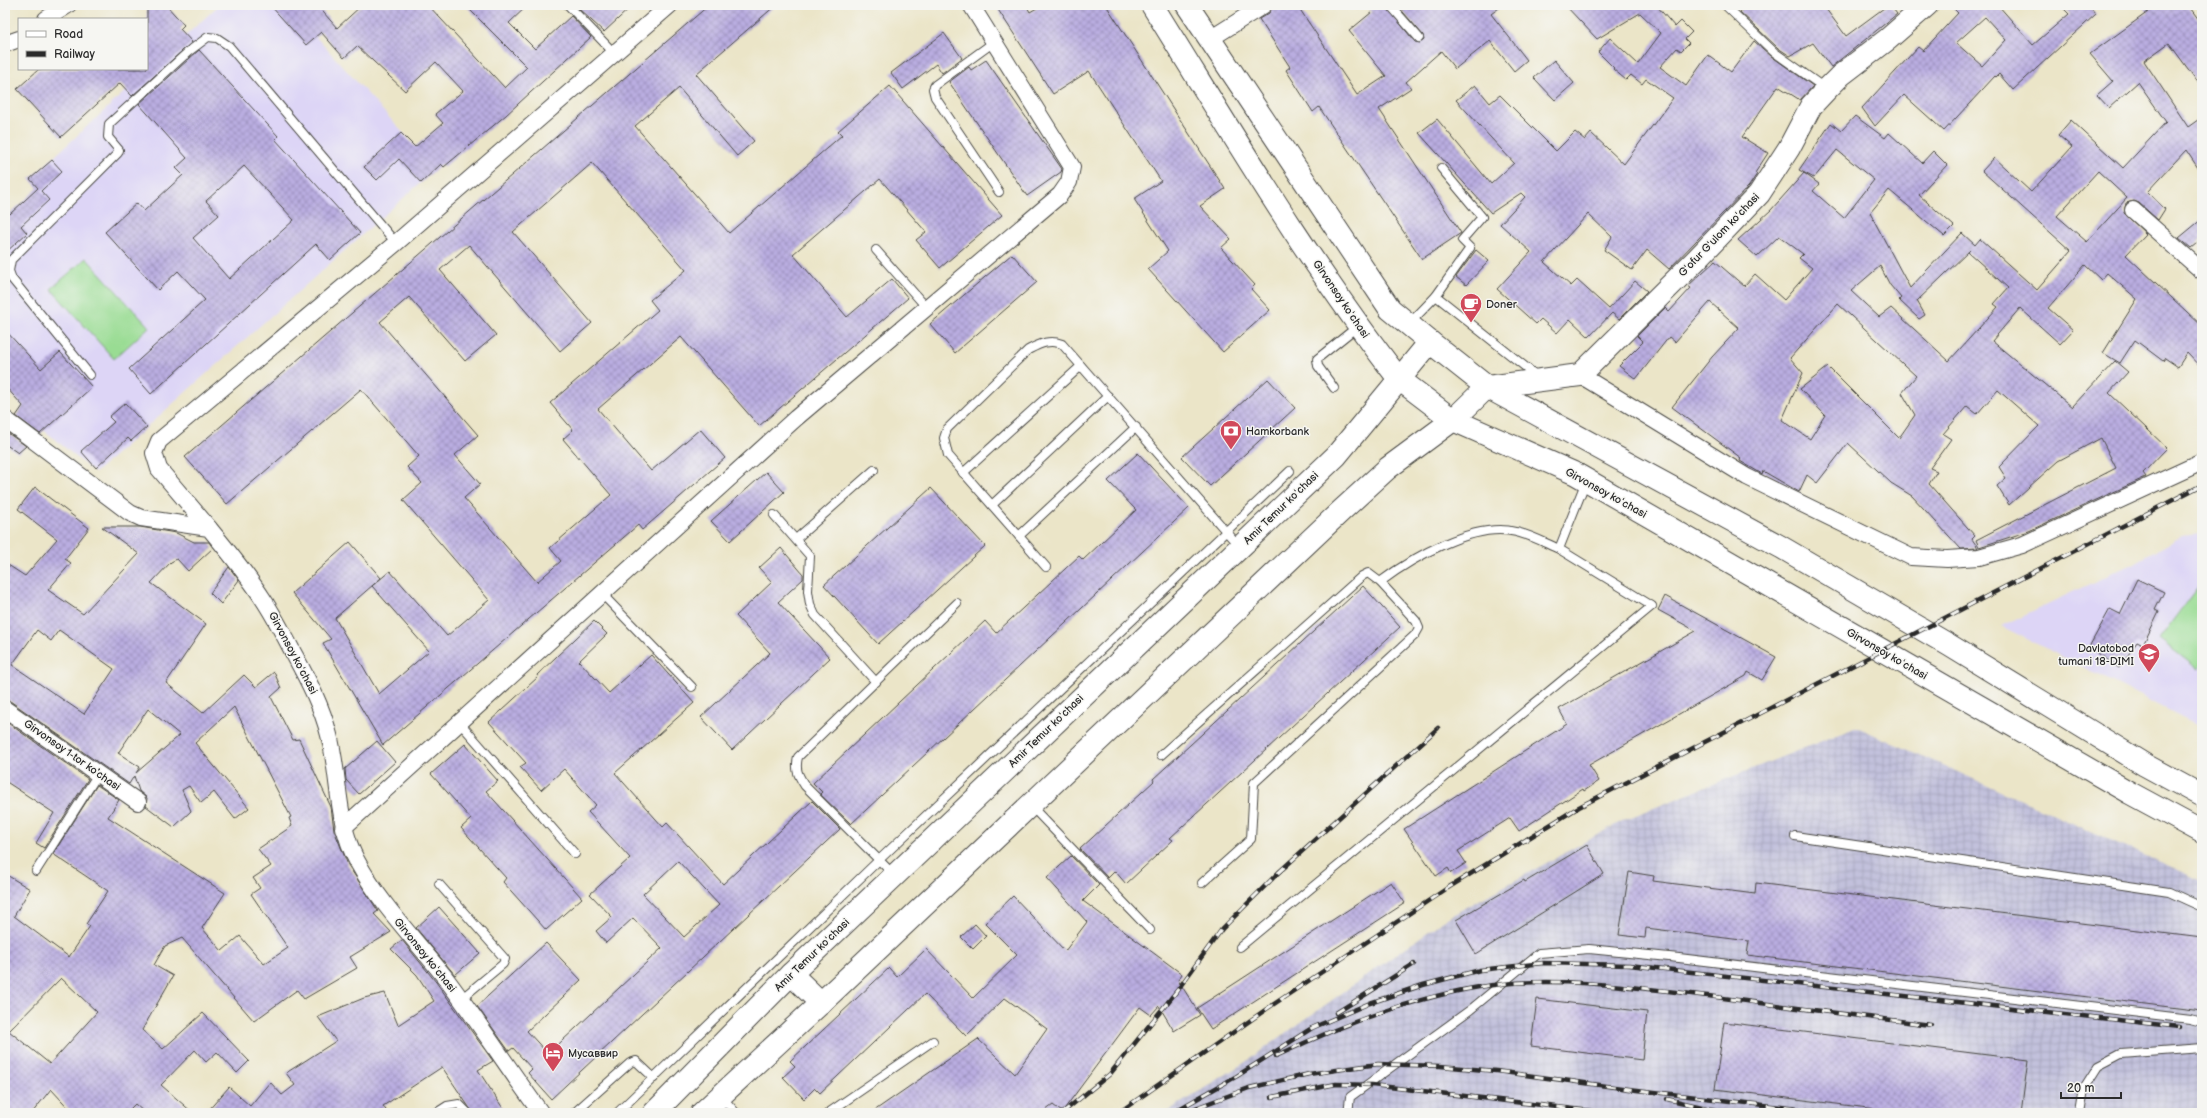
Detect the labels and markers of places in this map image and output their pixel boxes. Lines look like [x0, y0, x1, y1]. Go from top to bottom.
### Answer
cafe icon: Doner [1458, 291, 1484, 324]
place label: Doner [1486, 298, 1518, 311]
bank icon: Hamkorbank [1218, 418, 1244, 451]
place label: Hamkorbank [1246, 425, 1309, 438]
school or university icon: Davlatobod tumani 18-DIMI [2136, 641, 2162, 674]
place label: Davlatobod tumani 18-DIMI [2058, 642, 2135, 668]
hotel icon: Мусаввир [540, 1040, 566, 1073]
place label: Мусаввир [568, 1047, 619, 1060]

